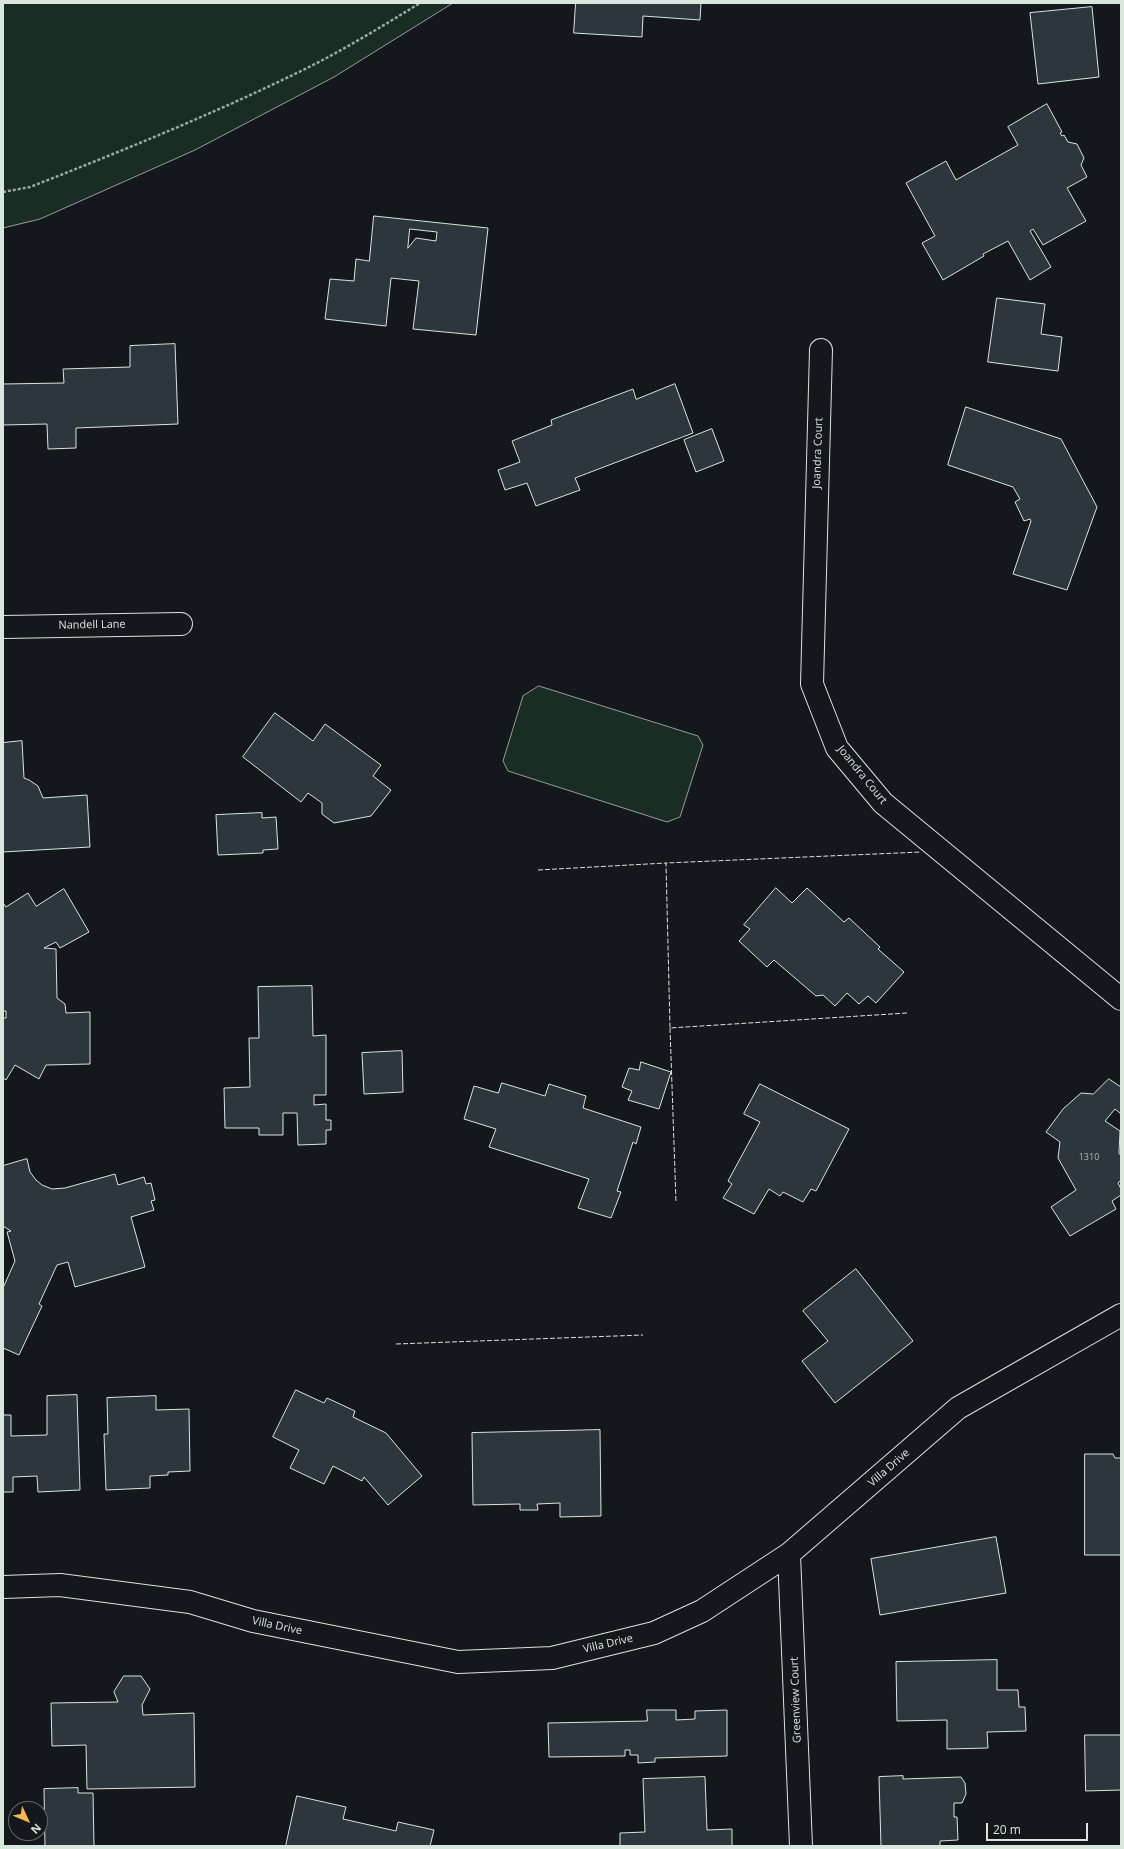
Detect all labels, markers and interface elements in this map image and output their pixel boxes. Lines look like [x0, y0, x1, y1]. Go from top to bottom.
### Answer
street label: Joandra Court [810, 417, 826, 489]
street label: Nandell Lane [58, 618, 126, 632]
street label: Joandra Court [834, 743, 890, 807]
house number: 1310 [1079, 1152, 1099, 1162]
street label: Villa Drive [866, 1446, 912, 1490]
street label: Villa Drive [251, 1614, 303, 1638]
street label: Villa Drive [582, 1632, 634, 1656]
street label: Greenview Court [788, 1657, 804, 1743]
north arrow [8, 1801, 48, 1841]
scale bar [988, 1815, 1090, 1841]
text: N [28, 1821, 45, 1837]
text: 20 m [993, 1821, 1021, 1838]

